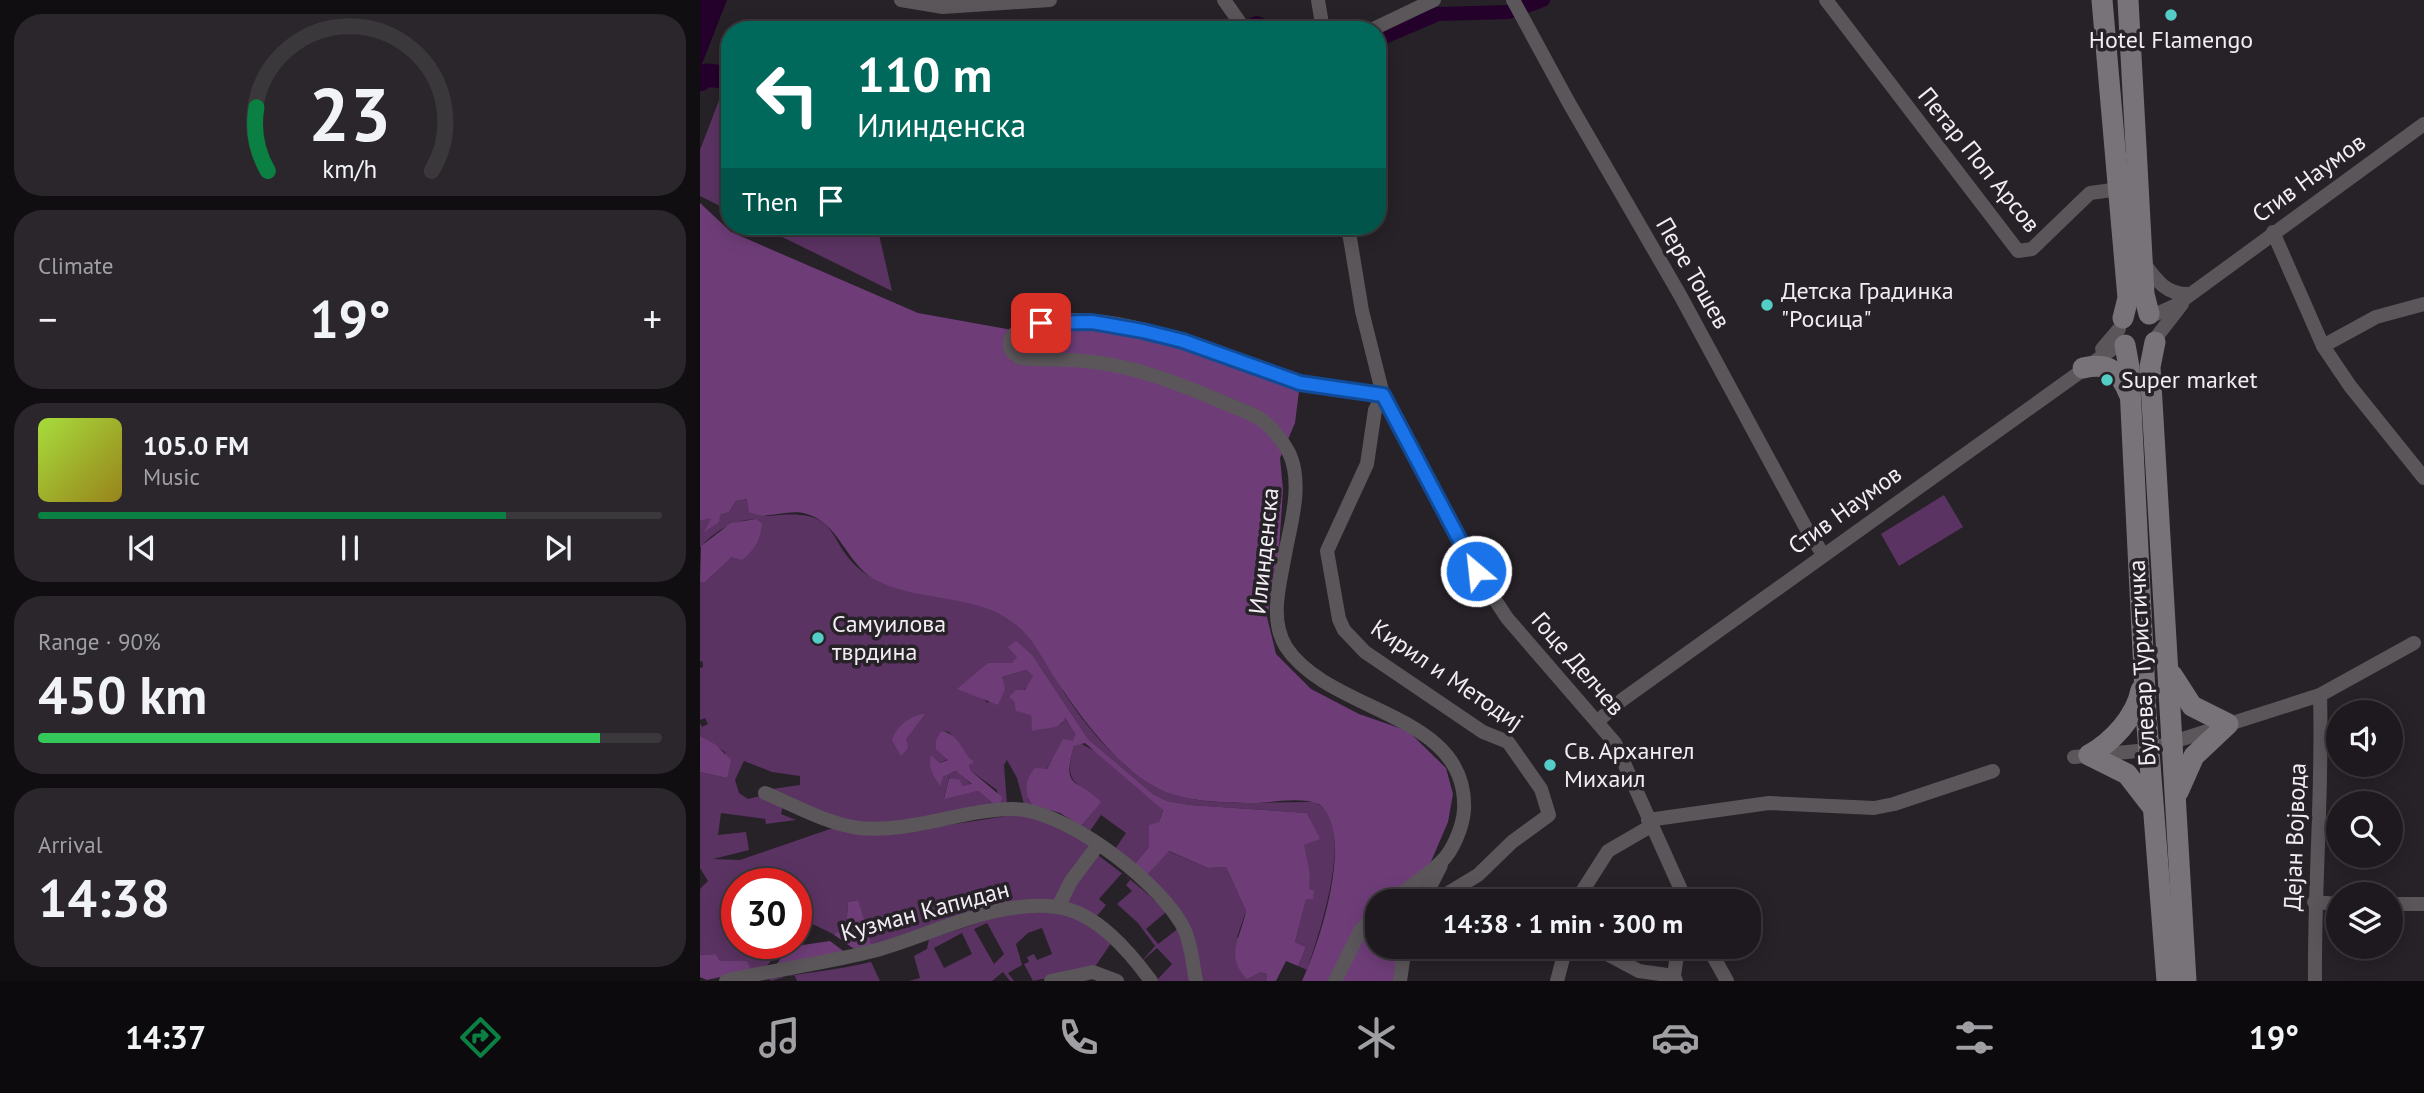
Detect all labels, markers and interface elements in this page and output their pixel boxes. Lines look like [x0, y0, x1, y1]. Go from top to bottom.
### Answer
marker: Hotel Flamengo [2163, 7, 2179, 23]
place label: Hotel Flamengo [2089, 24, 2253, 55]
text: 110 m [857, 42, 992, 106]
icon: left [742, 49, 833, 140]
text: 23 [309, 67, 391, 161]
street label: Петар Поп Арсов [1911, 81, 2047, 239]
text: Илинденска [857, 104, 1026, 146]
street label: Стив Наумов [2246, 126, 2372, 229]
text: km/h [323, 153, 377, 185]
icon: arrive [812, 182, 850, 220]
text: Then [742, 185, 798, 218]
street label: Пере Тошев [1649, 211, 1738, 334]
text: Climate [38, 251, 113, 280]
place label: Детска Градинка "Росица" [1781, 275, 1954, 334]
text: 19° [309, 285, 391, 352]
pin [1011, 293, 1071, 353]
text: − [38, 294, 57, 343]
text: + [643, 294, 662, 343]
marker: Детска Градинка "Росица" [1759, 297, 1775, 313]
icon: arrive [1022, 304, 1060, 342]
place label: Super market [2121, 364, 2258, 395]
marker: Super market [2099, 372, 2115, 388]
text: 105.0 FM [143, 429, 249, 462]
street label: Стив Наумов [1782, 458, 1908, 561]
text: Music [143, 462, 200, 491]
street label: Илинденска [1241, 486, 1286, 616]
icon: previous [123, 529, 161, 567]
icon: pause [331, 529, 369, 567]
icon: next [539, 529, 577, 567]
position arrow [1439, 534, 1513, 608]
street label: Булевар Туристичка [2121, 559, 2162, 767]
street label: Гоце Делчев [1525, 606, 1632, 722]
place label: Самуилова тврдина [832, 608, 946, 667]
street label: Кирил и Методиј [1365, 612, 1529, 737]
text: Range · 90% [38, 627, 161, 656]
marker: Самуилова тврдина [810, 630, 826, 646]
text: 450 km [38, 661, 207, 728]
map controls [2326, 700, 2403, 959]
button: sound [2326, 700, 2403, 777]
place label: Св. Архангел Михаил [1564, 735, 1695, 794]
marker: Св. Архангел Михаил [1542, 757, 1558, 773]
street label: Дејан Војвода [2276, 762, 2313, 912]
button: search [2326, 791, 2403, 868]
text: Arrival [38, 830, 102, 859]
text: 14:38 [38, 864, 170, 931]
speed limit sign: 30 [721, 868, 812, 959]
street label: Кузман Капидан [837, 873, 1013, 948]
button: layers [2326, 882, 2403, 959]
text: 14:38 · 1 min · 300 m [1443, 907, 1683, 940]
icon: directions [456, 1013, 505, 1062]
icon: music [755, 1013, 804, 1062]
icon: phone [1054, 1013, 1103, 1062]
icon: climate [1352, 1013, 1401, 1062]
icon: car [1651, 1013, 1700, 1062]
icon: filters [1950, 1013, 1999, 1062]
text: 14:37 [125, 1016, 206, 1058]
text: 19° [2249, 1016, 2299, 1058]

